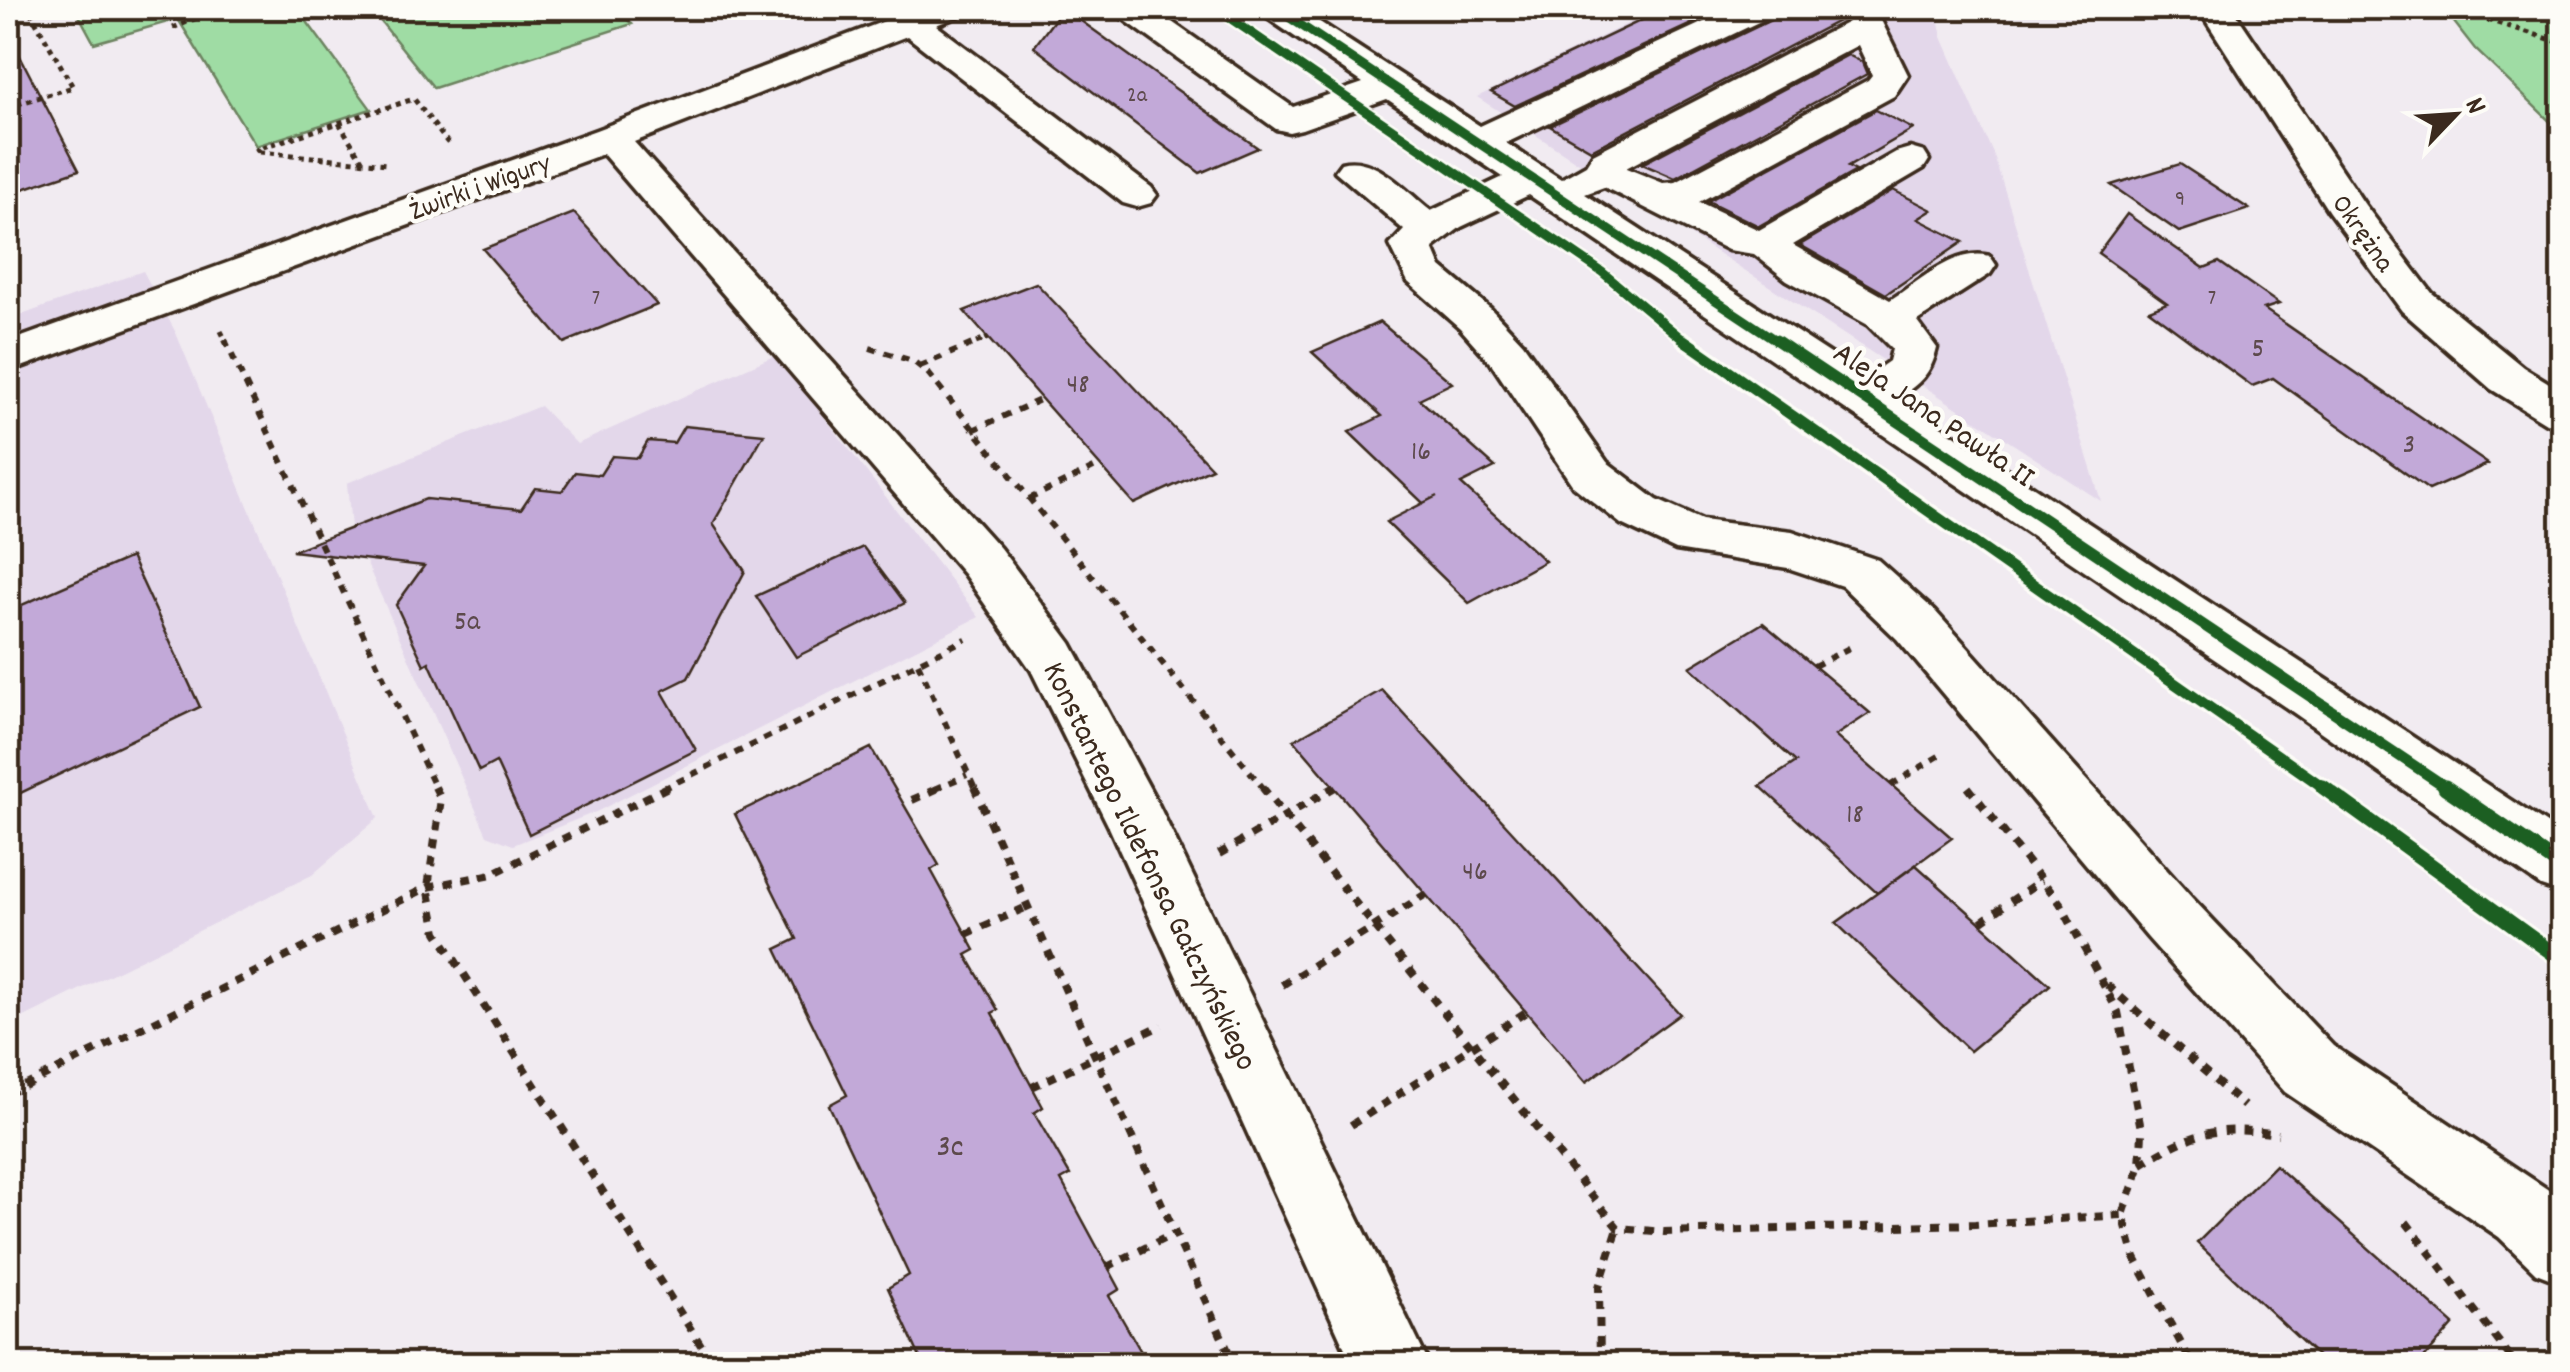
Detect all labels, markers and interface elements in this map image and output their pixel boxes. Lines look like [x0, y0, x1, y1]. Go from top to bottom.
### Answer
north arrow [2405, 65, 2505, 165]
house number: 2a [1127, 81, 1148, 112]
text: N [2452, 92, 2494, 121]
street label: Żwirki i Wigury [404, 145, 558, 234]
house number: 9 [2175, 185, 2185, 216]
street label: Okrężna [2320, 188, 2403, 283]
house number: 7 [592, 284, 600, 315]
house number: 7 [2208, 284, 2216, 315]
house number: 5 [2252, 331, 2264, 371]
street label: Aleja Jana Pawła II [1822, 333, 2042, 502]
house number: 48 [1067, 367, 1089, 407]
house number: 3 [2403, 427, 2415, 467]
house number: 16 [1411, 434, 1431, 474]
house number: 5a [454, 604, 481, 644]
street label: Konstantego Ildefonsa Gałczyńskiego [1028, 655, 1267, 1079]
house number: 18 [1846, 797, 1864, 837]
house number: 46 [1462, 854, 1488, 894]
house number: 3c [936, 1126, 964, 1172]

